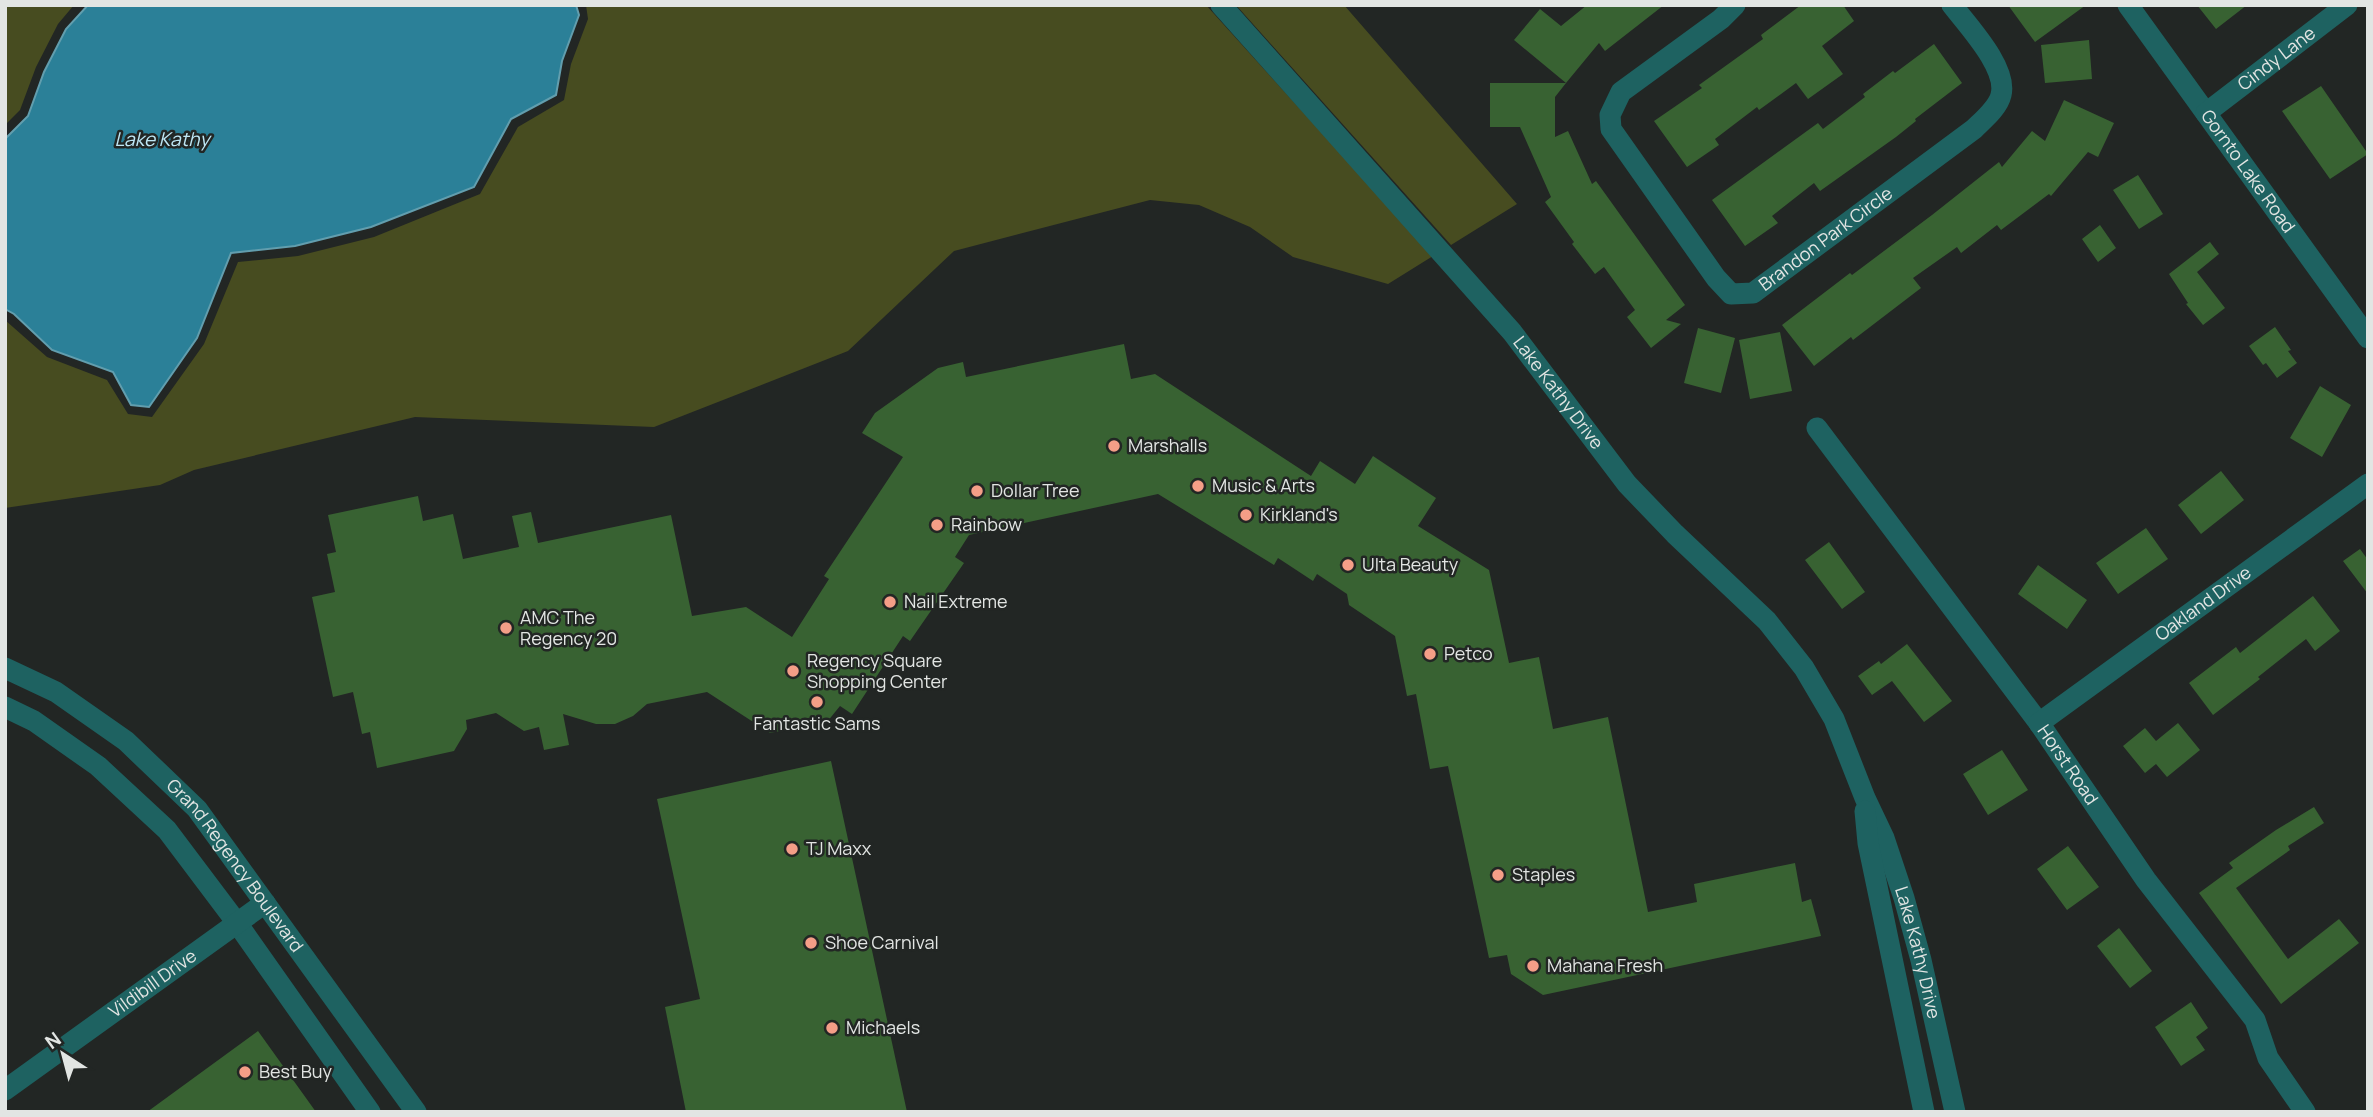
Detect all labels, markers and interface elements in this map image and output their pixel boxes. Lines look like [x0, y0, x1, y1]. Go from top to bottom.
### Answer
street label: Cindy Lane [2232, 21, 2320, 96]
street label: Gornto Lake Road [2196, 104, 2301, 237]
water label: Lake Kathy [114, 126, 213, 152]
street label: Brandon Park Circle [1753, 181, 1897, 296]
street label: Lake Kathy Drive [1508, 331, 1609, 454]
place label: Marshalls [1128, 433, 1207, 457]
marker: Marshalls [1106, 438, 1122, 454]
place label: Music & Arts [1212, 473, 1315, 497]
place label: Dollar Tree [991, 478, 1079, 502]
marker: Music & Arts [1190, 478, 1206, 494]
marker: Dollar Tree [969, 483, 985, 499]
place label: Kirkland's [1260, 502, 1338, 526]
marker: Kirkland's [1238, 507, 1254, 523]
place label: Rainbow [951, 512, 1022, 536]
marker: Rainbow [929, 517, 945, 533]
place label: Ulta Beauty [1362, 552, 1459, 576]
marker: Ulta Beauty [1340, 557, 1356, 573]
street label: Oakland Drive [2150, 560, 2256, 646]
place label: Nail Extreme [904, 589, 1008, 613]
marker: Nail Extreme [882, 594, 898, 610]
place label: AMC The Regency 20 [520, 605, 617, 650]
marker: AMC The Regency 20 [498, 620, 514, 636]
place label: Petco [1444, 641, 1493, 665]
marker: Petco [1422, 646, 1438, 662]
place label: Regency Square Shopping Center [807, 648, 948, 693]
marker: Regency Square Shopping Center [785, 663, 801, 679]
marker: Fantastic Sams [809, 694, 825, 710]
place label: Fantastic Sams [754, 711, 880, 735]
street label: Horst Road [2033, 720, 2104, 809]
street label: Grand Regency Boulevard [162, 773, 309, 956]
place label: TJ Maxx [806, 836, 872, 860]
marker: TJ Maxx [784, 841, 800, 857]
place label: Staples [1512, 862, 1575, 886]
marker: Staples [1490, 867, 1506, 883]
street label: Lake Kathy Drive [1890, 883, 1947, 1021]
place label: Shoe Carnival [825, 930, 939, 954]
marker: Shoe Carnival [803, 935, 819, 951]
street label: Vildibill Drive [103, 943, 201, 1023]
place label: Mahana Fresh [1547, 953, 1663, 977]
marker: Mahana Fresh [1525, 958, 1541, 974]
place label: Michaels [846, 1015, 920, 1039]
north arrow [28, 1019, 98, 1089]
marker: Michaels [824, 1020, 840, 1036]
text: N [40, 1026, 66, 1055]
place label: Best Buy [259, 1059, 333, 1083]
marker: Best Buy [237, 1064, 253, 1080]

